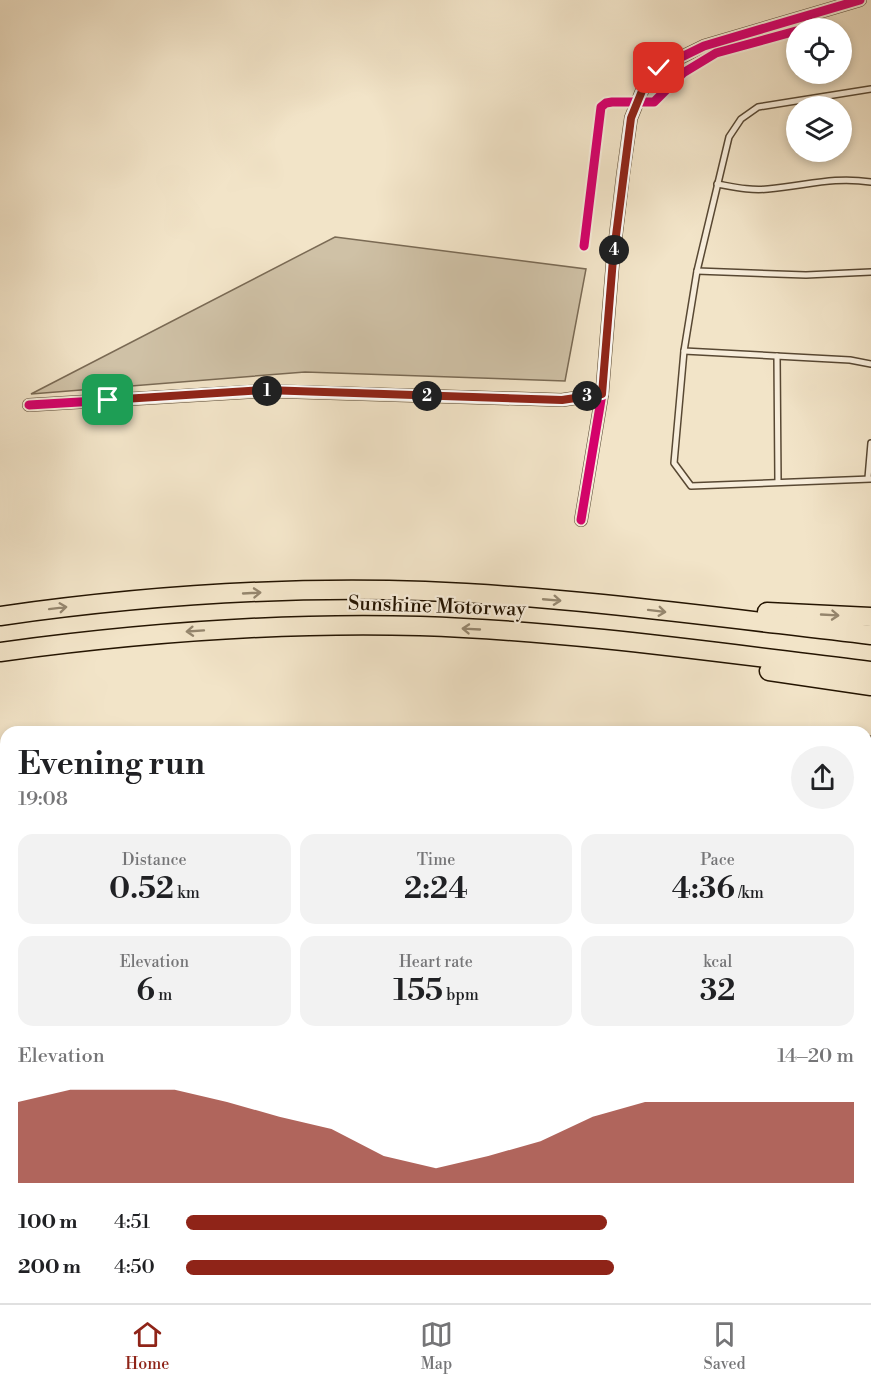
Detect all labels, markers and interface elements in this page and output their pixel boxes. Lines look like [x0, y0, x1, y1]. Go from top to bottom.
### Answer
map controls [786, 18, 852, 162]
button: locate [786, 18, 852, 84]
pin [633, 42, 684, 93]
icon: check [642, 51, 675, 84]
button: layers [786, 96, 852, 162]
pin: 4 [599, 235, 629, 265]
text: 4 [609, 240, 619, 260]
pin [82, 374, 133, 425]
pin: 1 [252, 376, 282, 406]
text: 1 [263, 381, 271, 401]
pin: 2 [412, 381, 442, 411]
pin: 3 [572, 381, 602, 411]
icon: arrive [91, 383, 124, 416]
text: 2 [422, 386, 432, 406]
text: 3 [582, 386, 592, 406]
one-way arrow [242, 587, 262, 598]
street label: Sunshine Motorway [348, 591, 527, 623]
one-way arrow [541, 595, 561, 606]
one-way arrow [47, 602, 67, 613]
one-way arrow [647, 606, 667, 617]
one-way arrow [819, 610, 839, 621]
one-way arrow [462, 623, 482, 634]
one-way arrow [185, 626, 205, 637]
text: Evening run [18, 744, 205, 785]
button: share [791, 746, 854, 809]
text: 19:08 [18, 787, 68, 812]
text: Distance [122, 850, 187, 870]
text: Time [417, 850, 455, 870]
text: Pace [700, 850, 735, 870]
text: 0.52 [109, 870, 174, 908]
text: 2:24 [404, 870, 468, 908]
text: 4:36 [672, 870, 735, 908]
text: km [174, 883, 200, 903]
text: /km [735, 883, 764, 903]
text: Elevation [120, 952, 189, 972]
text: Heart rate [399, 952, 473, 972]
text: kcal [703, 952, 732, 972]
text: 6 [136, 972, 155, 1010]
text: 155 [393, 972, 443, 1010]
text: 32 [700, 972, 736, 1010]
text: m [155, 985, 172, 1005]
text: bpm [443, 985, 479, 1005]
text: Elevation [18, 1044, 105, 1069]
text: 14–20 m [777, 1044, 854, 1069]
text: 100 m [18, 1210, 77, 1235]
text: 4:51 [114, 1210, 150, 1235]
text: 200 m [18, 1255, 81, 1280]
text: 4:50 [114, 1255, 155, 1280]
tab: Home [125, 1318, 169, 1374]
tab: Map [420, 1318, 453, 1374]
tab: Saved [704, 1318, 746, 1374]

